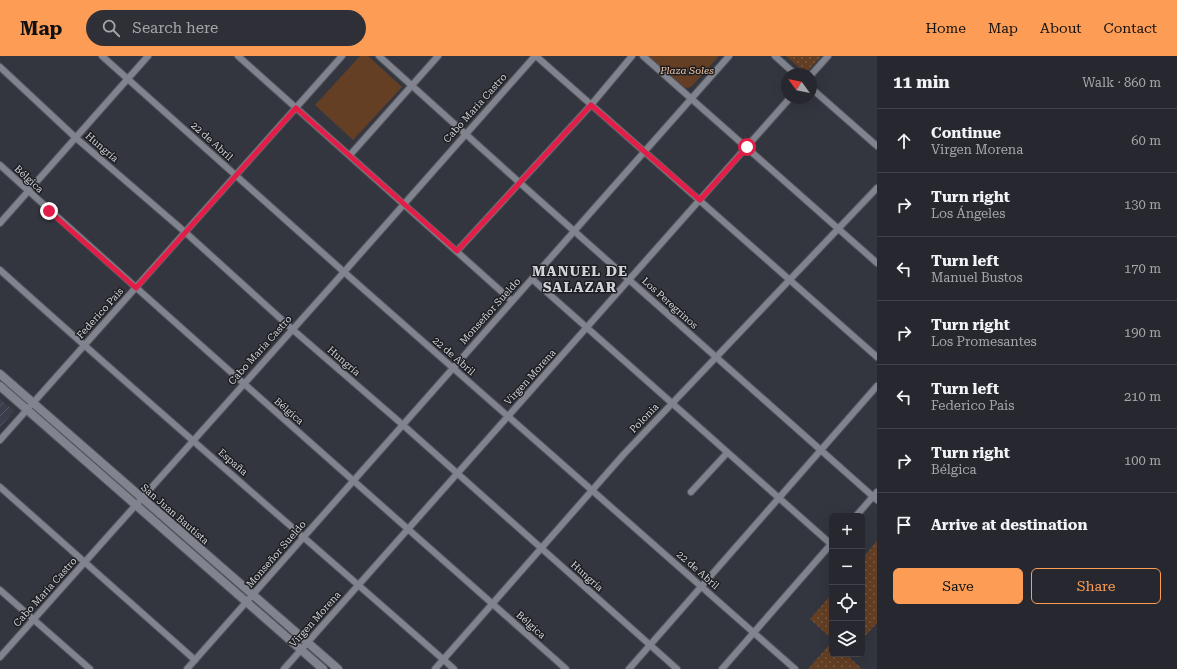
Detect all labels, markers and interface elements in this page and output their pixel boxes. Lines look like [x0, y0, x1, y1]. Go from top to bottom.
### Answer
search box [86, 10, 366, 46]
text: Map [20, 17, 62, 40]
icon: search [100, 17, 122, 39]
text: Search here [132, 19, 218, 37]
text: Home [925, 20, 966, 36]
text: Map [988, 20, 1018, 36]
text: About [1040, 20, 1082, 36]
text: Contact [1104, 20, 1157, 36]
park label: Plaza Soles [659, 65, 714, 76]
north arrow [781, 68, 817, 104]
street label: Cabo Maria Castro [441, 71, 509, 145]
text: 11 min [893, 72, 950, 92]
text: Walk · 860 m [1082, 75, 1161, 90]
street label: 22 de Abril [189, 119, 235, 163]
text: Continue [931, 124, 1001, 142]
street label: Hungría [84, 130, 121, 164]
icon: ahead [893, 130, 915, 152]
text: 60 m [1131, 133, 1161, 148]
route start [738, 138, 756, 156]
text: Virgen Morena [931, 142, 1023, 157]
street label: Bélgica [12, 163, 46, 195]
text: Turn right [931, 188, 1010, 206]
icon: right [893, 194, 915, 216]
text: 130 m [1124, 197, 1161, 212]
route end [40, 202, 58, 220]
text: Los Ángeles [931, 206, 1005, 221]
text: Turn left [931, 252, 999, 270]
icon: left [893, 258, 915, 280]
text: 170 m [1124, 261, 1161, 276]
district label: MANUEL DE SALAZAR [532, 263, 628, 295]
text: Manuel Bustos [931, 270, 1023, 285]
street label: Los Peregrinos [640, 275, 700, 331]
street label: Monseñor Sueldo [457, 276, 523, 346]
street label: Federico Pais [74, 285, 126, 341]
street label: Cabo Maria Castro [226, 313, 294, 387]
text: Turn right [931, 316, 1010, 334]
icon: right [893, 322, 915, 344]
text: 190 m [1124, 325, 1161, 340]
text: Los Promesantes [931, 334, 1037, 349]
street label: 22 de Abril [431, 335, 477, 377]
street label: Hungría [326, 344, 363, 378]
street label: Virgen Morena [502, 347, 558, 407]
text: Turn left [931, 380, 999, 398]
icon: left [893, 386, 915, 408]
text: 210 m [1124, 389, 1161, 404]
street label: Bélgica [272, 395, 306, 427]
text: Federico Pais [931, 398, 1014, 413]
street label: Polonia [627, 401, 661, 435]
text: Turn right [931, 444, 1010, 462]
street label: España [216, 446, 250, 478]
icon: right [893, 450, 915, 472]
text: 100 m [1124, 453, 1161, 468]
text: Bélgica [931, 462, 977, 477]
street label: San Juan Bautista [139, 482, 211, 547]
map controls [829, 513, 865, 657]
button: + [829, 513, 865, 549]
icon: arrive [893, 514, 915, 536]
text: Arrive at destination [931, 516, 1087, 534]
street label: Monseñor Sueldo [244, 518, 308, 590]
street label: 22 de Abril [675, 549, 721, 591]
button: − [829, 549, 865, 585]
street label: Cabo Maria Castro [11, 555, 79, 629]
street label: Hungría [569, 559, 606, 594]
button: Save [893, 568, 1023, 604]
button: Share [1031, 568, 1161, 604]
button: locate [829, 585, 865, 621]
street label: Virgen Morena [287, 589, 343, 649]
street label: Bélgica [514, 609, 548, 641]
button: layers [829, 621, 865, 657]

